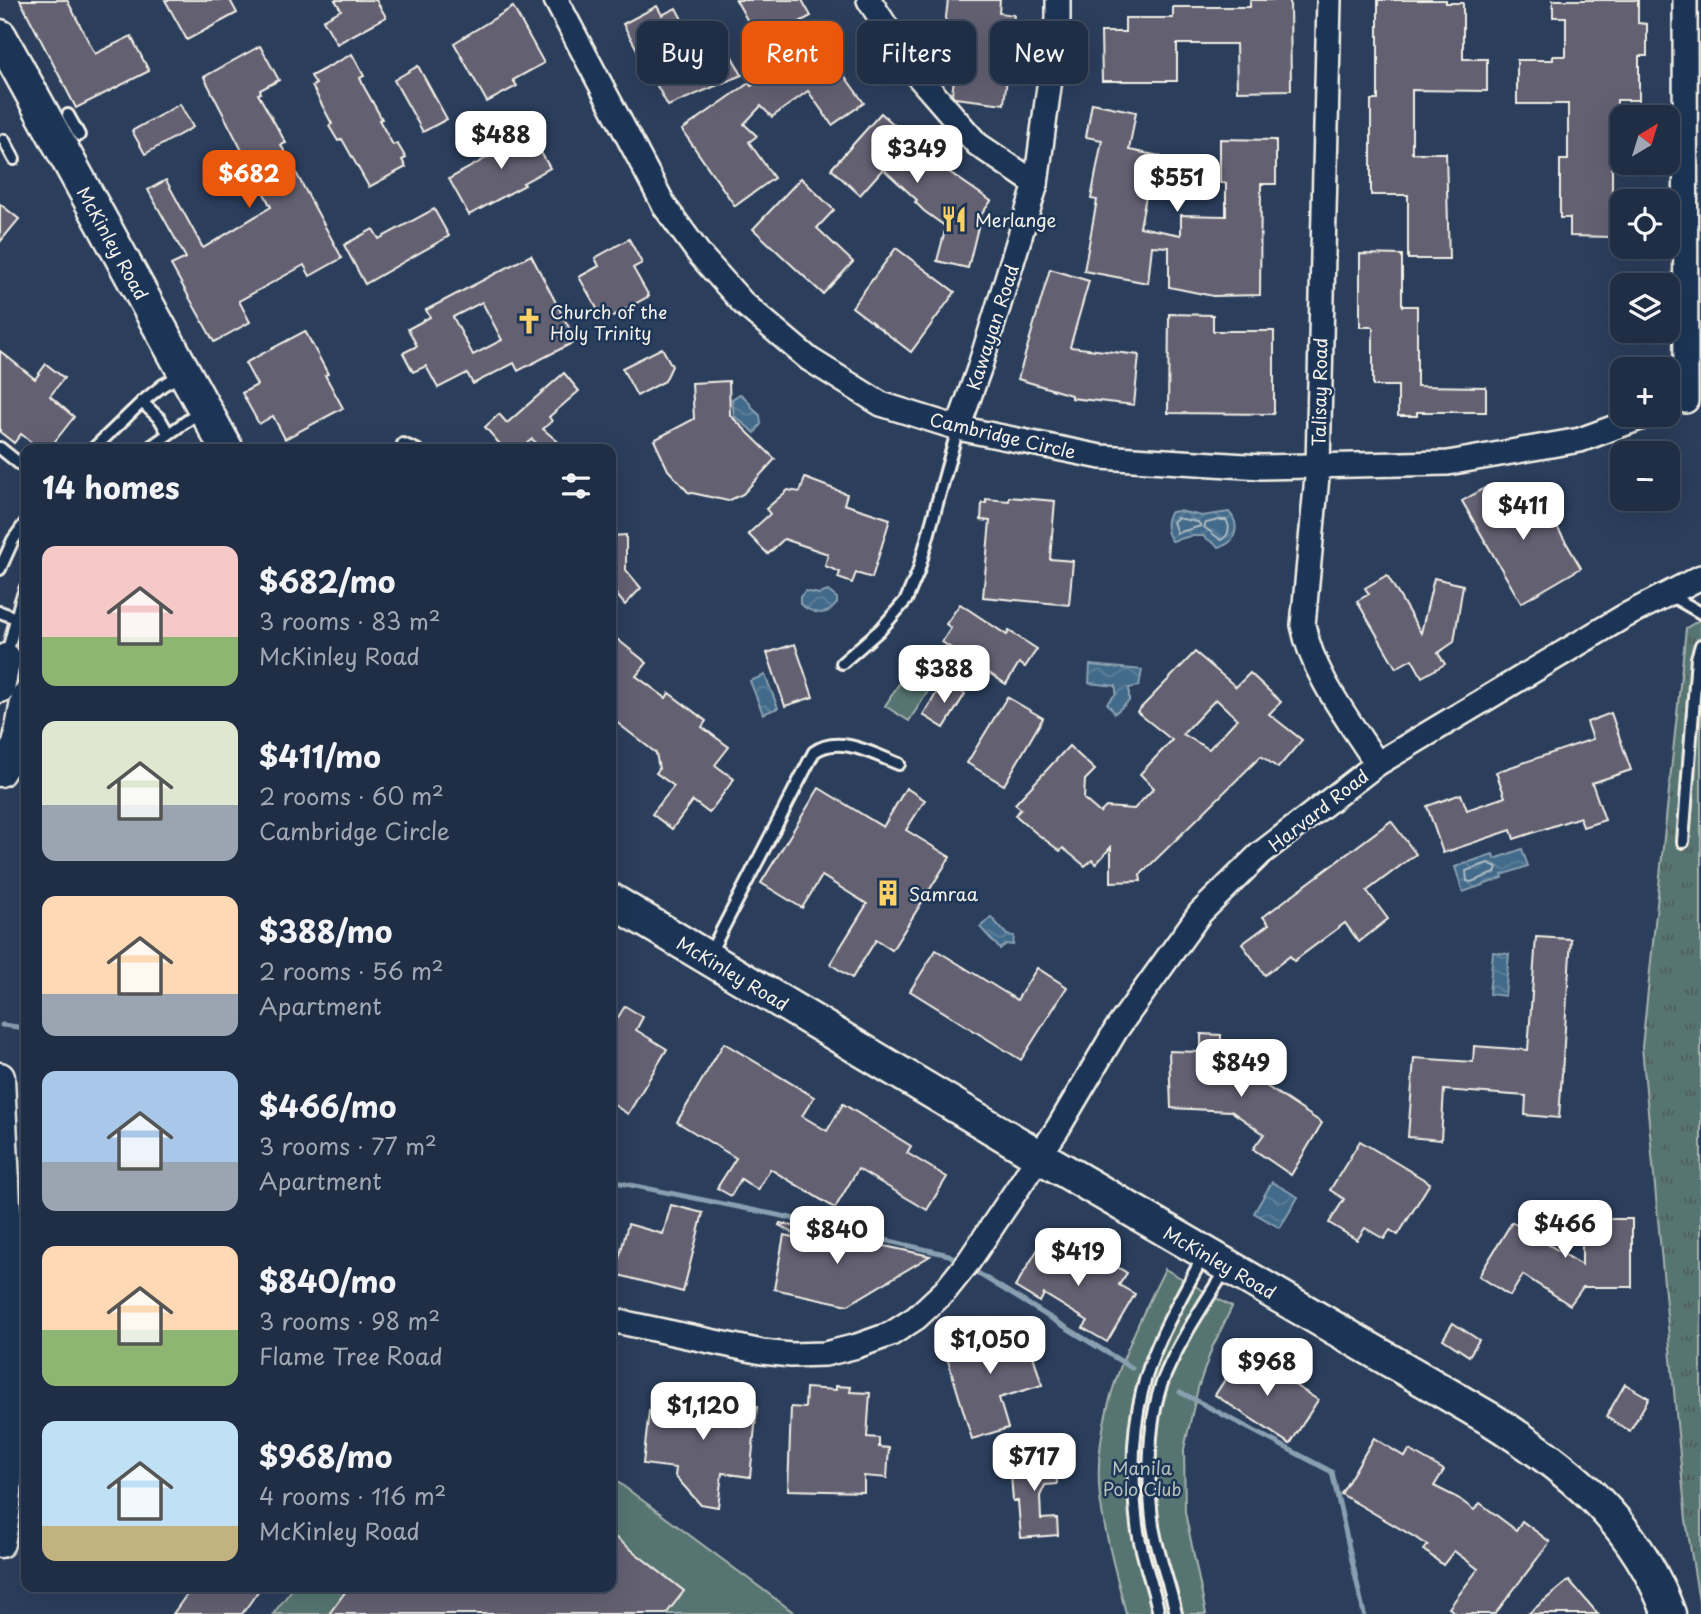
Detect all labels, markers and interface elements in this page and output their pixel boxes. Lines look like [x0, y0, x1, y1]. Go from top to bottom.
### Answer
chip: Buy [637, 21, 728, 84]
chip: Rent [742, 21, 843, 84]
chip: Filters [857, 21, 976, 84]
chip: New [990, 21, 1088, 84]
north arrow [1610, 105, 1680, 175]
map controls [1610, 105, 1680, 511]
pin: $488 [460, 111, 542, 171]
text: $488 [471, 116, 531, 151]
pin: $349 [876, 125, 958, 185]
text: $349 [887, 130, 947, 165]
pin: $682 [208, 150, 290, 210]
pin: $551 [1136, 154, 1218, 214]
text: $682 [219, 155, 279, 190]
text: $551 [1150, 159, 1204, 194]
street label: McKinley Road [71, 181, 155, 305]
button: locate [1610, 189, 1680, 259]
restaurant icon: Merlange [939, 204, 969, 234]
place label: Merlange [975, 206, 1057, 233]
street label: Kawayan Road [959, 261, 1025, 393]
button: layers [1610, 273, 1680, 343]
place label: Church of the Holy Trinity [550, 298, 667, 346]
church icon: Church of the Holy Trinity [514, 306, 544, 336]
street label: Talisay Road [1305, 337, 1333, 447]
button: + [1610, 357, 1680, 427]
street label: Cambridge Circle [927, 405, 1079, 465]
button: − [1610, 441, 1680, 511]
text: 14 homes [42, 464, 180, 509]
icon: filters [557, 467, 595, 505]
pin: $411 [1482, 482, 1564, 542]
text: $411 [1498, 487, 1548, 522]
text: $682/mo [259, 558, 395, 603]
icon: home [98, 574, 182, 658]
text: 3 rooms · 83 m² [259, 603, 441, 638]
text: McKinley Road [259, 638, 420, 673]
pin: $388 [903, 646, 985, 705]
text: $388 [915, 650, 973, 685]
text: $411/mo [259, 733, 381, 778]
icon: home [98, 749, 182, 833]
street label: Harvard Road [1262, 762, 1374, 858]
text: 2 rooms · 60 m² [259, 778, 444, 813]
text: Cambridge Circle [259, 813, 450, 848]
building icon: Samraa [873, 878, 903, 908]
place label: Samraa [909, 880, 979, 907]
text: $388/mo [259, 908, 392, 953]
icon: home [98, 924, 182, 1008]
street label: McKinley Road [672, 929, 794, 1017]
text: 2 rooms · 56 m² [259, 953, 444, 988]
text: Apartment [259, 988, 382, 1023]
pin: $849 [1200, 1040, 1282, 1099]
text: $849 [1212, 1044, 1270, 1079]
text: $466/mo [259, 1083, 396, 1128]
icon: home [98, 1099, 182, 1183]
text: 3 rooms · 77 m² [259, 1128, 437, 1163]
text: Apartment [259, 1163, 382, 1198]
pin: $466 [1524, 1200, 1606, 1260]
text: $466 [1534, 1205, 1596, 1240]
pin: $840 [796, 1206, 878, 1266]
text: $840 [806, 1211, 868, 1246]
street label: McKinley Road [1159, 1219, 1281, 1305]
pin: $419 [1037, 1228, 1119, 1288]
text: $419 [1051, 1233, 1105, 1268]
text: $840/mo [259, 1258, 396, 1303]
icon: home [98, 1274, 182, 1358]
text: 3 rooms · 98 m² [259, 1303, 440, 1338]
pin: $1,050 [933, 1316, 1047, 1376]
text: $1,050 [950, 1321, 1030, 1356]
text: Flame Tree Road [259, 1338, 443, 1373]
pin: $968 [1226, 1338, 1308, 1398]
text: $968 [1238, 1343, 1296, 1378]
pin: $1,120 [646, 1382, 760, 1442]
text: $1,120 [667, 1387, 739, 1422]
text: $968/mo [259, 1433, 392, 1478]
pin: $717 [993, 1434, 1075, 1493]
text: $717 [1009, 1438, 1059, 1473]
icon: home [98, 1449, 182, 1533]
park label: Manila Polo Club [1103, 1454, 1181, 1502]
text: 4 rooms · 116 m² [259, 1478, 446, 1513]
text: McKinley Road [259, 1513, 420, 1548]

